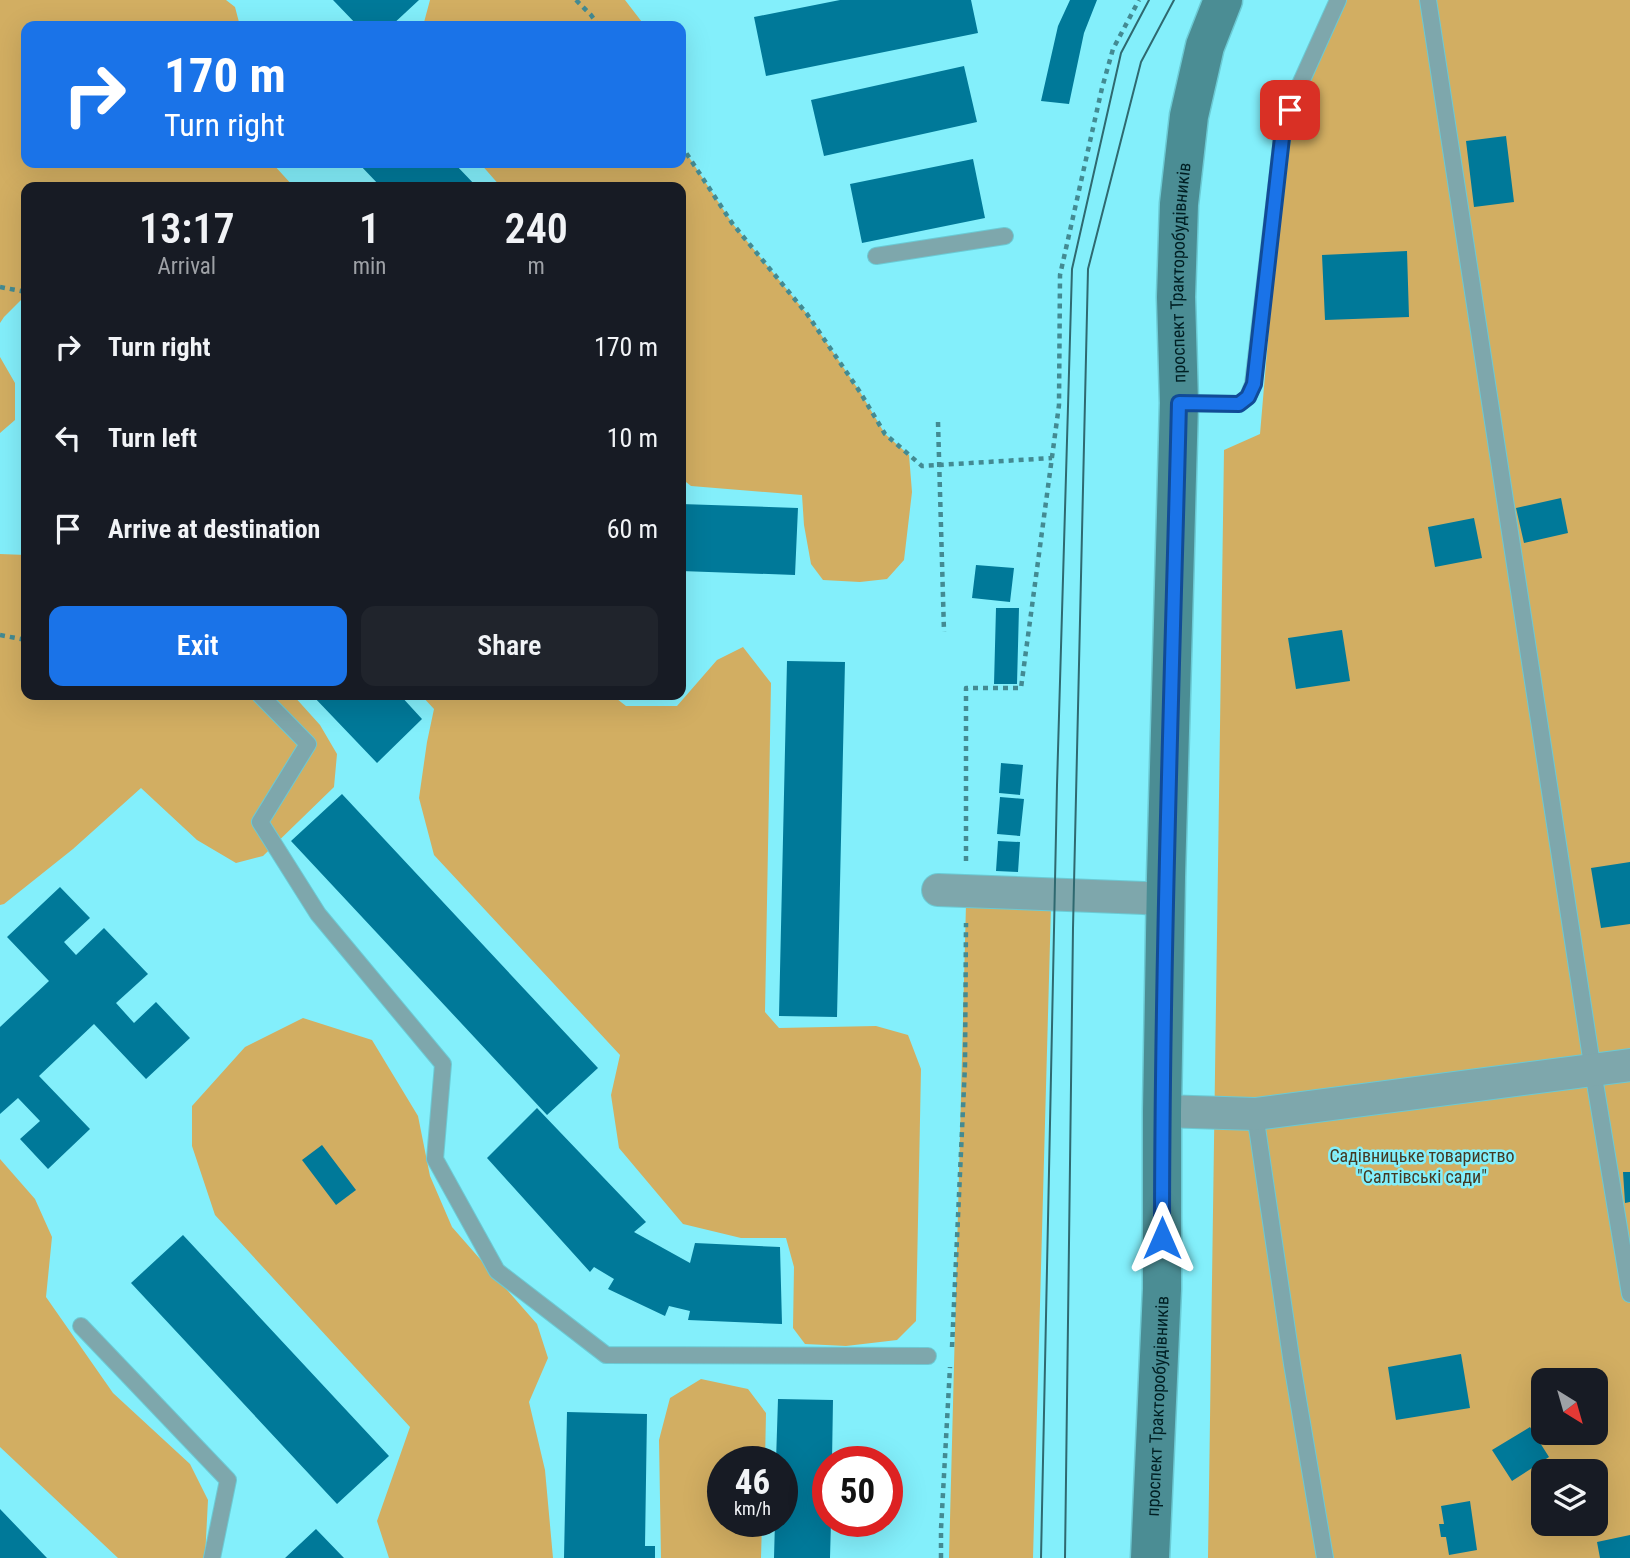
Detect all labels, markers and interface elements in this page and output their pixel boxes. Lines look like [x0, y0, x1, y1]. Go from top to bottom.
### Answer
text: 170 m [164, 47, 286, 104]
icon: right [49, 49, 140, 140]
pin [1260, 80, 1320, 140]
icon: arrive [1271, 91, 1309, 129]
text: Turn right [164, 106, 285, 144]
street label: проспект Тракторобудівників [1165, 161, 1194, 383]
text: 13:17 [139, 204, 235, 253]
text: 1 [359, 204, 380, 253]
text: 240 [505, 204, 568, 253]
text: Arrival [158, 253, 216, 280]
text: min [353, 253, 386, 280]
text: m [528, 253, 545, 280]
icon: right [49, 328, 87, 366]
text: Turn right [108, 332, 210, 362]
text: 170 m [594, 332, 658, 362]
icon: left [49, 419, 87, 457]
text: Turn left [108, 423, 197, 453]
text: 10 m [607, 423, 658, 453]
icon: arrive [49, 510, 87, 548]
text: Arrive at destination [108, 514, 320, 544]
text: 60 m [607, 514, 658, 544]
button: Exit [49, 606, 347, 686]
button: Share [361, 606, 658, 686]
park label: Садівницьке товариство "Салтівські сади" [1329, 1145, 1515, 1187]
position arrow [1125, 1201, 1199, 1275]
street label: проспект Тракторобудівників [1141, 1295, 1172, 1517]
north arrow [1531, 1368, 1608, 1446]
map controls [1531, 1368, 1608, 1536]
speed limit sign: 50 [812, 1446, 903, 1537]
button: layers [1531, 1459, 1608, 1536]
text: 46 [735, 1462, 770, 1503]
text: km/h [734, 1498, 771, 1519]

